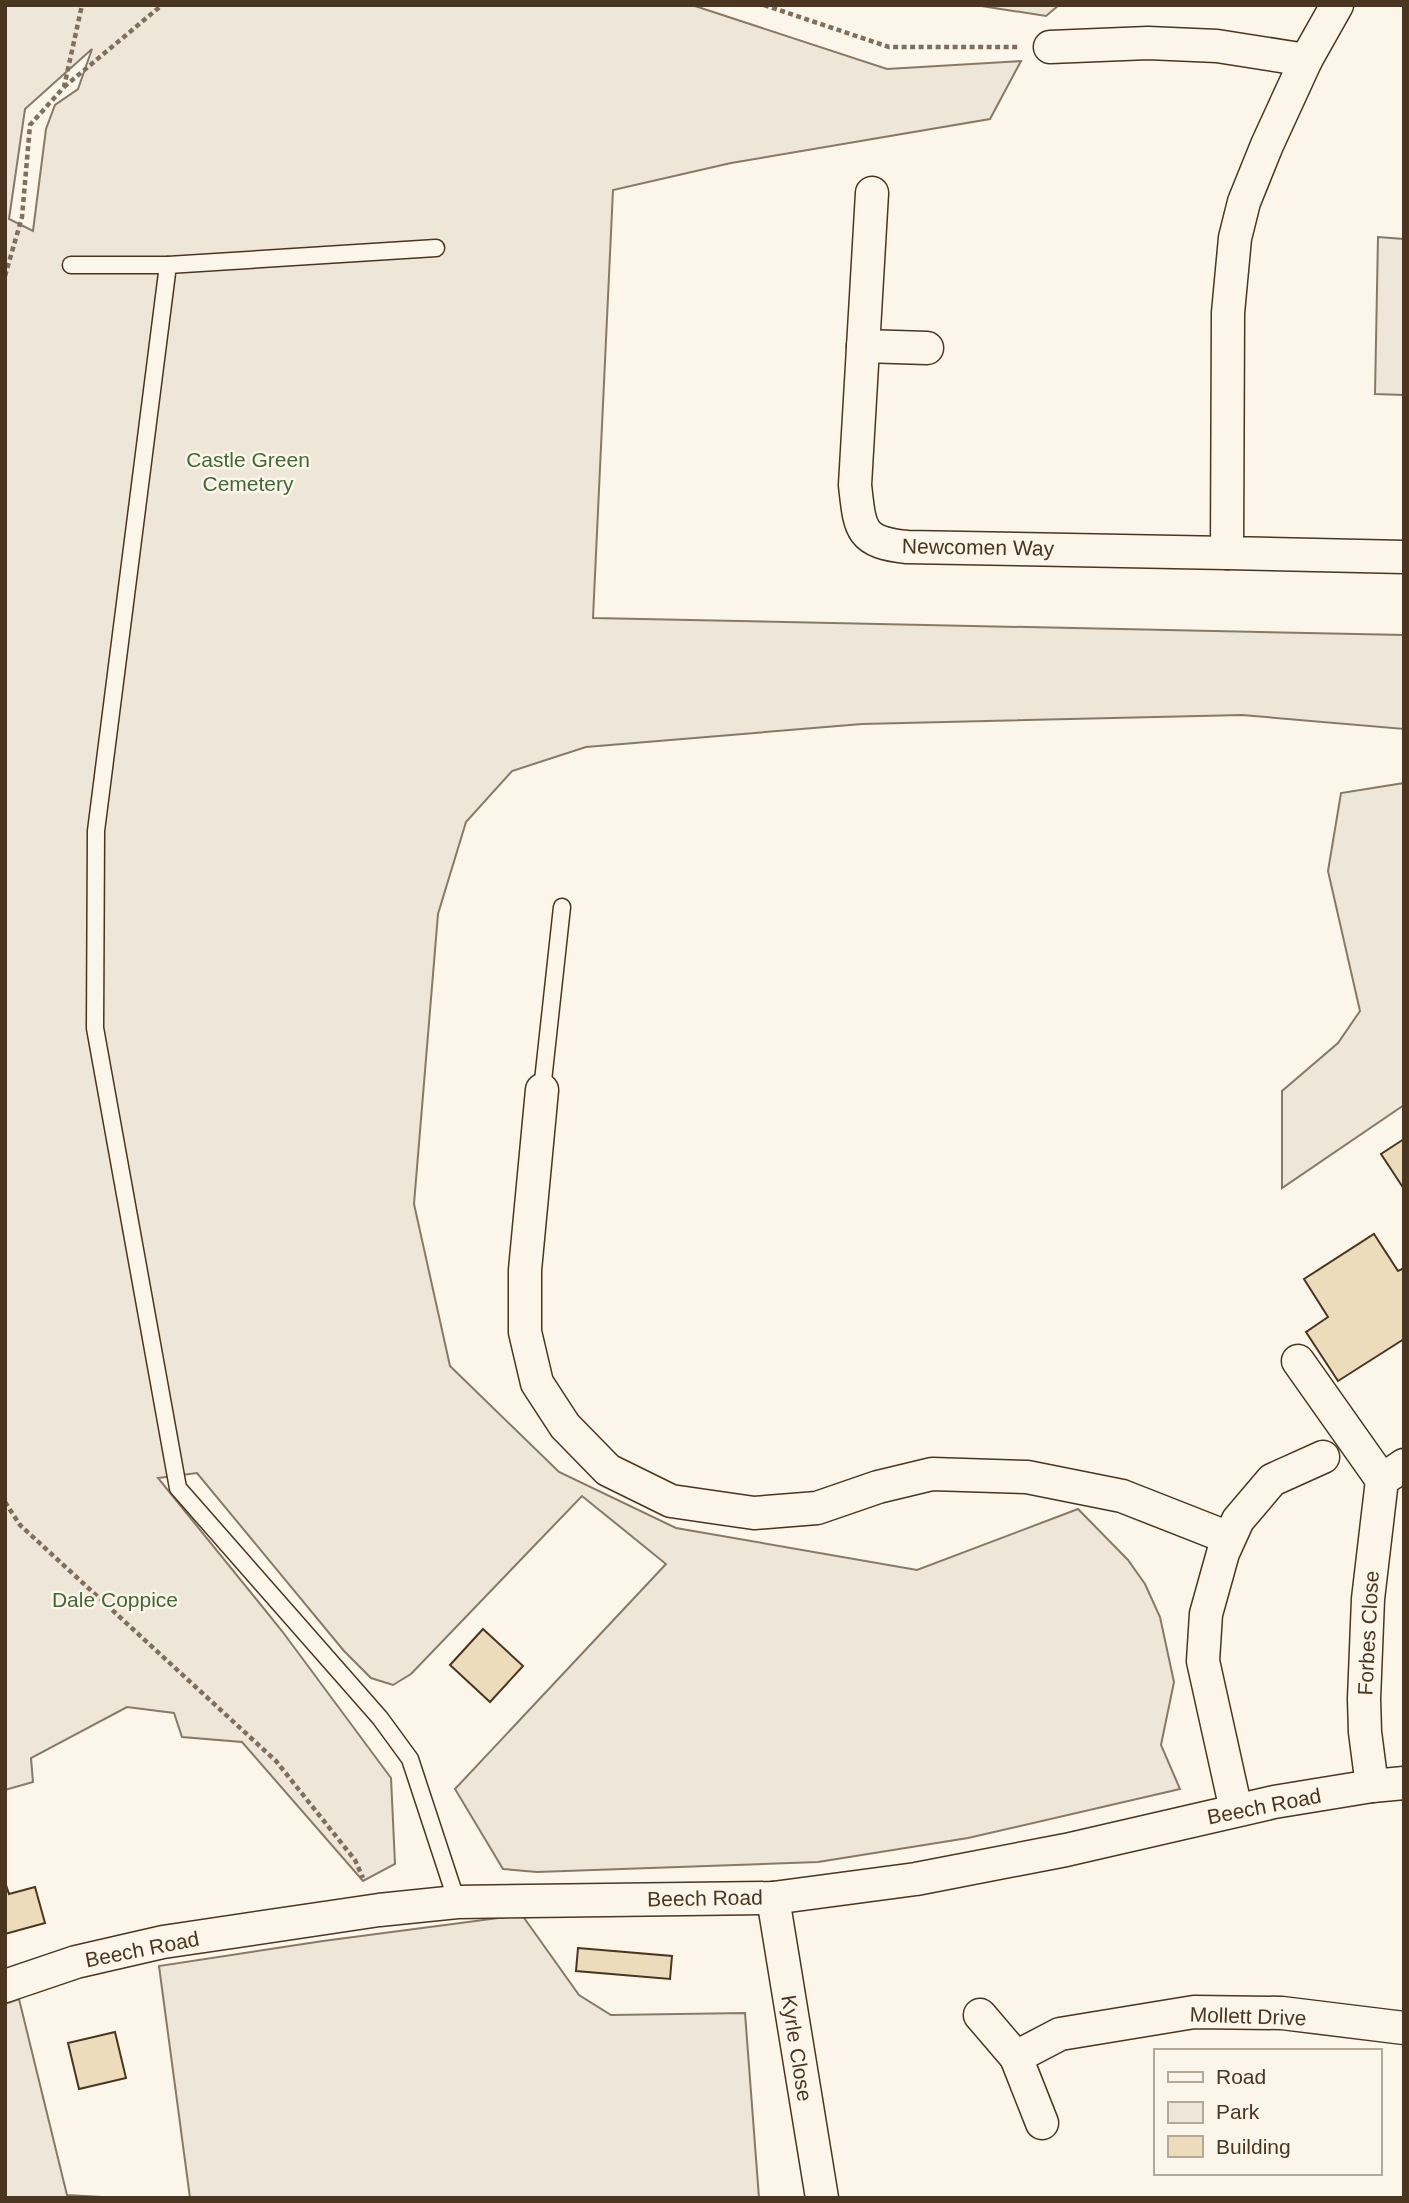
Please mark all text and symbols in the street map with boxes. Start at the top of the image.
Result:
park label: Castle Green Cemetery [186,448,310,495]
street label: Newcomen Way [902,534,1055,560]
street label: Forbes Close [1353,1570,1383,1696]
park label: Dale Coppice [52,1588,178,1611]
street label: Beech Road [1205,1784,1323,1828]
street label: Beech Road [647,1885,763,1911]
street label: Beech Road [83,1927,201,1971]
street label: Kyrle Close [777,1993,817,2103]
street label: Mollett Drive [1189,2002,1307,2030]
legend [1154,2049,1381,2175]
text: Road [1216,2065,1266,2088]
text: Park [1216,2100,1260,2123]
text: Building [1216,2135,1291,2158]

